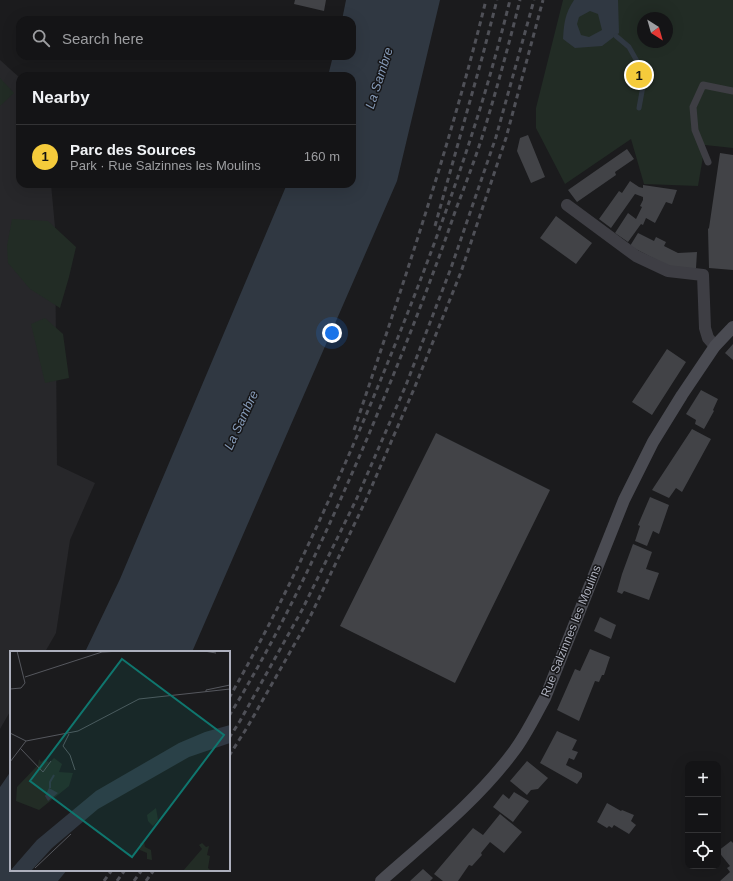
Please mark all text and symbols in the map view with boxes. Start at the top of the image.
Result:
north arrow [637,12,673,48]
search box [16,16,356,60]
icon: search [30,27,52,49]
text: Search here [62,30,144,47]
water label: La Sambre [362,45,396,111]
pin: 1 [626,60,652,90]
text: Nearby [32,88,90,107]
text: Parc des Sources [70,141,196,158]
text: 1 [41,149,49,164]
text: 160 m [304,149,340,164]
text: Park · Rue Salzinnes les Moulins [70,158,261,173]
your location [322,323,342,343]
water label: La Sambre [221,388,261,452]
street label: Rue Salzinnes les Moulins [538,563,604,699]
inset map [10,651,230,871]
map controls [685,761,721,869]
button: + [685,761,721,797]
button: − [685,797,721,833]
button: locate [685,833,721,869]

